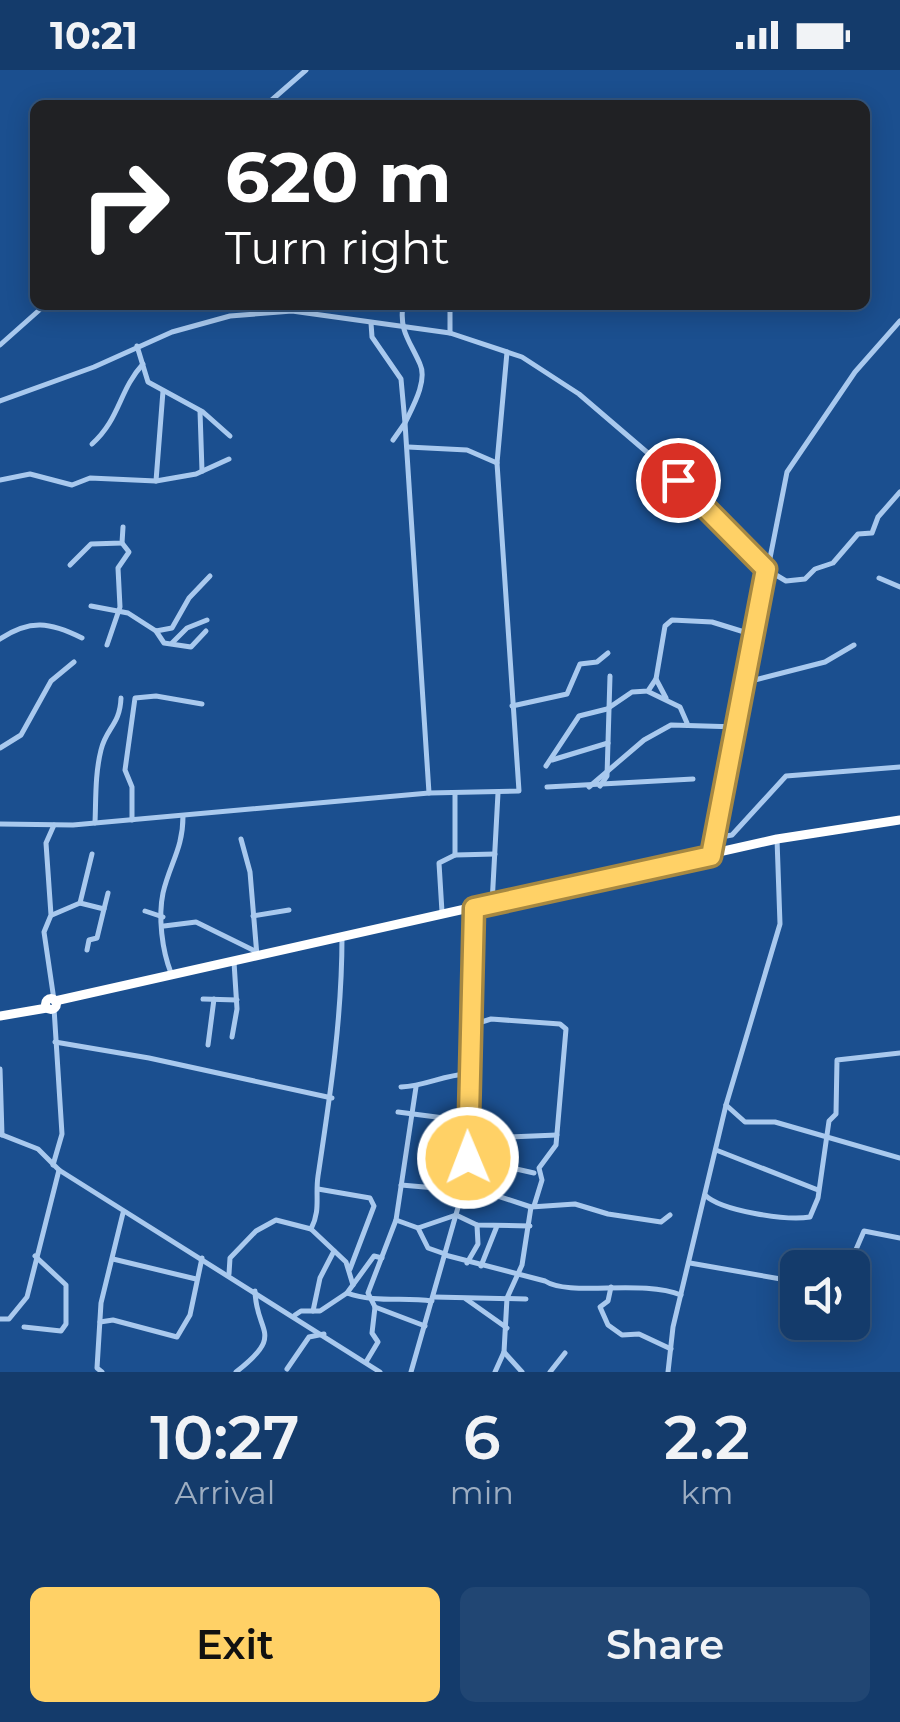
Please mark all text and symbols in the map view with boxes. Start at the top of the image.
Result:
text: 10:21 [50,12,138,59]
text: 620 m [225,134,452,220]
icon: right [60,140,190,270]
text: Turn right [225,220,450,275]
pin [636,438,721,523]
icon: arrive [651,453,706,508]
position arrow [416,1106,520,1210]
map controls [780,1250,870,1340]
button: sound [780,1250,870,1340]
text: 10:27 [150,1401,299,1474]
text: 6 [463,1401,501,1474]
text: 2.2 [664,1401,750,1474]
text: Arrival [174,1473,275,1512]
text: min [450,1473,514,1512]
text: km [681,1473,733,1512]
button: Exit [30,1587,440,1702]
button: Share [460,1587,870,1702]

